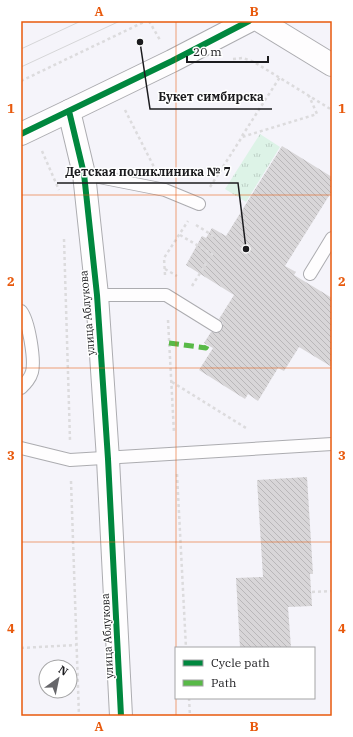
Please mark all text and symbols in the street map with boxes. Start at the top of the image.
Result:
text: A [94,3,104,20]
text: B [249,3,259,20]
scale bar [187,38,268,64]
text: 20 m [193,44,222,59]
callout: Букет симбирска [150,85,272,109]
text: Букет симбирска [158,89,264,104]
text: 1 [7,100,15,117]
text: 1 [338,100,346,117]
callout: Детская поликлиника № 7 [57,159,238,183]
text: Детская поликлиника № 7 [65,164,231,179]
street label: улица Аблукова [76,270,98,356]
text: 2 [7,273,15,290]
text: 2 [338,273,346,290]
text: 3 [7,447,15,464]
text: 3 [338,447,346,464]
street label: улица Аблукова [98,593,116,679]
text: 4 [7,620,15,637]
text: 4 [338,620,346,637]
legend [175,647,315,699]
text: Cycle path [211,655,270,670]
north arrow [38,659,78,699]
text: N [56,662,71,679]
text: Path [211,675,237,690]
text: A [94,718,104,735]
text: B [249,718,259,735]

